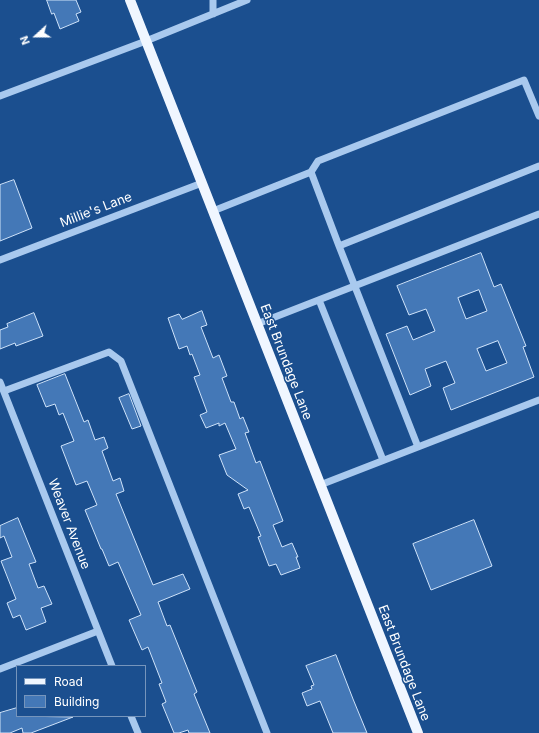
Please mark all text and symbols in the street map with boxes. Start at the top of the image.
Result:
north arrow [16,16,56,56]
text: N [17,34,33,47]
street label: Millie's Lane [58,189,134,231]
street label: East Brundage Lane [257,302,315,422]
street label: Weaver Avenue [45,476,93,572]
street label: East Brundage Lane [375,603,433,723]
legend [16,665,146,717]
text: Road [54,674,83,689]
text: Building [54,694,99,709]

